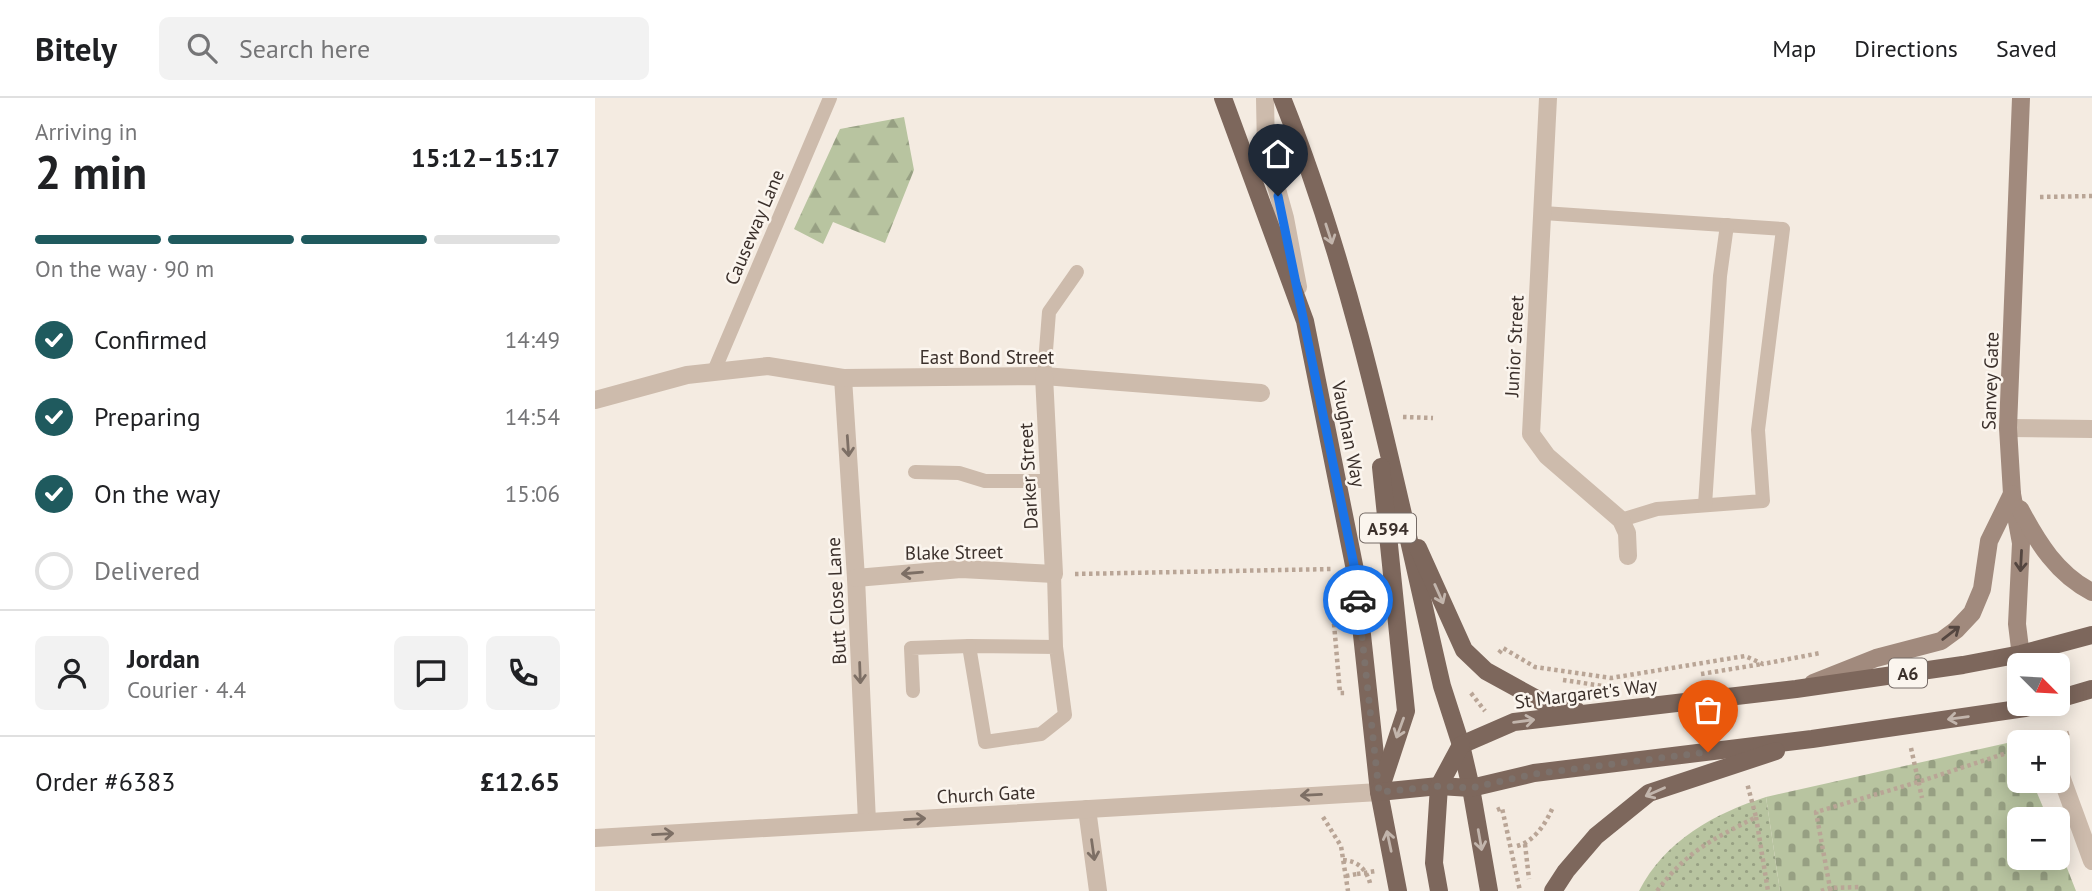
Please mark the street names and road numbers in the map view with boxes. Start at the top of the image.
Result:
street label: Causeway Lane [719,166,789,288]
street label: Junior Street [1499,294,1529,398]
street label: Sanvey Gate [1976,331,2004,431]
street label: East Bond Street [920,345,1055,369]
street label: Vaughan Way [1327,378,1371,489]
street label: Darker Street [1013,421,1043,530]
road number: A594 [1360,514,1416,542]
street label: Butt Close Lane [821,537,851,665]
street label: Blake Street [905,539,1004,565]
road number: A6 [1889,658,1927,688]
street label: St Margaret's Way [1513,672,1659,714]
street label: Church Gate [936,779,1036,809]

